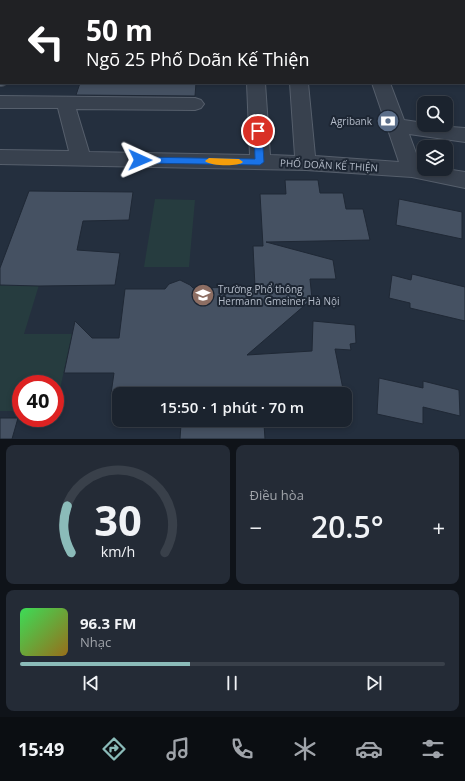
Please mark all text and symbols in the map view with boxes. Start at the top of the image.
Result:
text: 50 m [86,11,153,49]
icon: left [20,16,72,68]
text: Ngõ 25 Phố Doãn Kế Thiện [86,47,310,71]
map controls [417,96,453,176]
button: search [417,96,453,132]
bank icon: Agribank [375,108,401,134]
pin [241,114,275,148]
place label: Agribank [331,114,373,128]
icon: arrive [247,120,269,142]
position arrow [119,139,161,181]
button: layers [417,140,453,176]
street label: PHỐ DOÃN KẾ THIỆN [280,155,378,175]
school or university icon: Trường Phổ thông Hermann Gmeiner Hà Nội [190,282,216,308]
place label: Trường Phổ thông Hermann Gmeiner Hà Nội [218,282,339,308]
speed limit sign: 40 [12,375,64,427]
text: 15:50 · 1 phút · 70 m [160,397,304,417]
text: Điều hòa [250,486,304,504]
text: 30 [94,491,142,547]
text: 20.5° [311,506,384,547]
text: − [250,512,262,542]
text: + [432,512,445,542]
text: km/h [100,541,135,560]
text: 96.3 FM [80,613,136,633]
text: Nhạc [80,633,111,651]
icon: previous [80,672,102,694]
icon: pause [221,672,243,694]
icon: next [363,672,385,694]
icon: directions [100,735,128,763]
icon: music [164,735,192,763]
icon: phone [228,735,256,763]
icon: climate [291,735,319,763]
icon: car [355,735,383,763]
icon: filters [419,735,447,763]
text: 15:49 [18,737,64,761]

